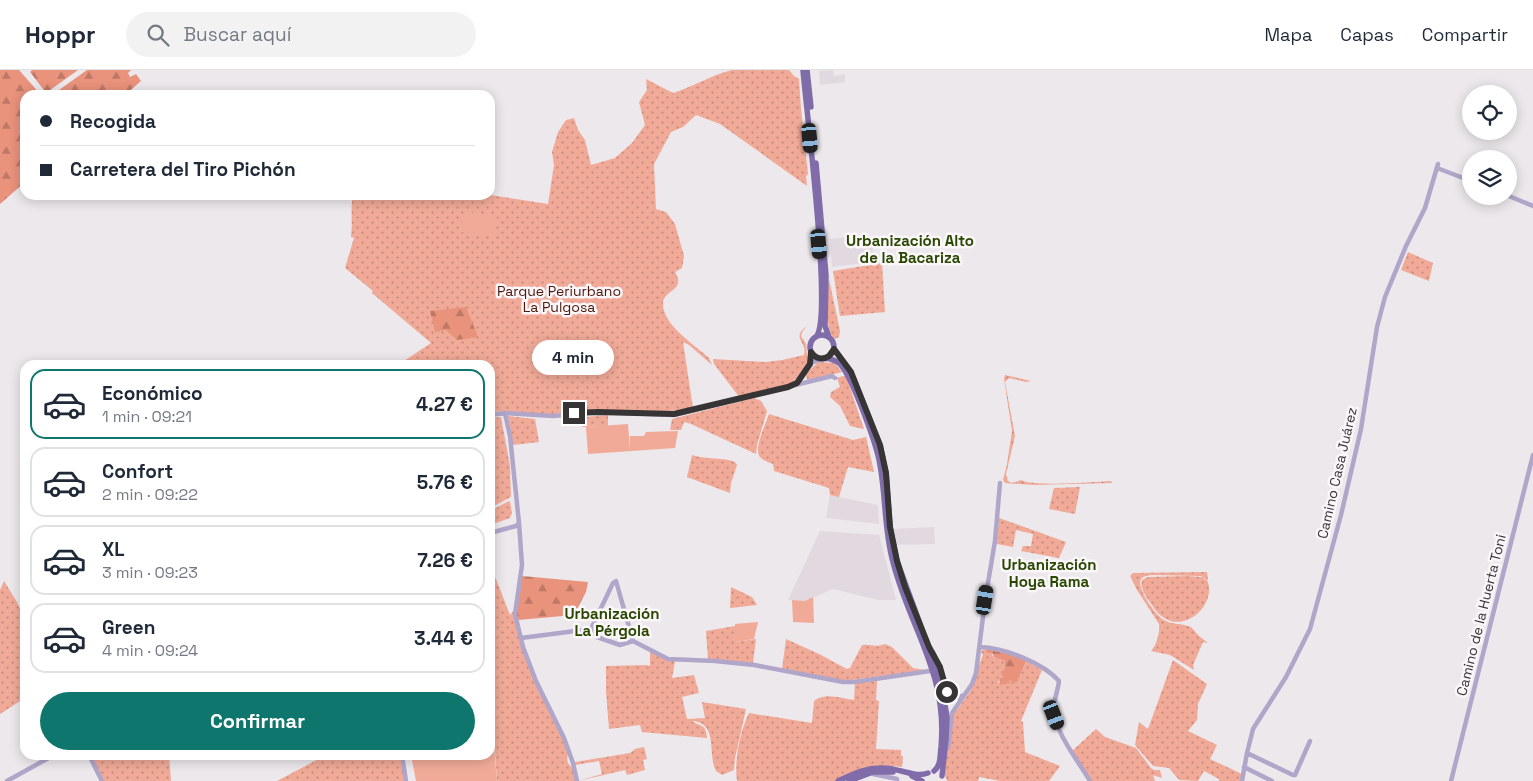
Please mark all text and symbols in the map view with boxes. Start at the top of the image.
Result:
search box [126,12,476,57]
text: Hoppr [25,19,96,50]
icon: search [144,21,172,49]
text: Buscar aquí [184,22,291,47]
text: Mapa [1264,23,1312,46]
text: Capas [1340,23,1394,46]
text: Compartir [1422,23,1508,46]
map controls [1462,85,1517,205]
button: locate [1462,85,1517,140]
text: Recogida [70,109,156,134]
car [801,122,818,154]
button: layers [1462,150,1517,205]
text: Carretera del Tiro Pichón [70,157,296,182]
car [810,228,827,260]
district label: Urbanización Alto de la Bacariza [846,231,974,267]
park label: Parque Periurbano La Pulgosa [497,282,621,316]
callout: 4 min [533,340,615,376]
text: 4 min [552,347,594,368]
text: Económico [102,381,203,406]
icon: car [42,382,87,427]
text: 4.27 € [416,392,473,417]
route end [563,402,585,424]
text: 1 min · 09:21 [102,406,192,427]
street label: Camino Casa Juárez [1313,406,1361,540]
text: Confort [102,459,173,484]
icon: car [42,460,87,505]
text: 5.76 € [417,470,473,495]
text: 2 min · 09:22 [102,484,198,505]
street label: Camino de la Huerta Toni [1452,532,1510,698]
text: XL [102,537,125,562]
icon: car [42,538,87,583]
text: 7.26 € [417,548,473,573]
district label: Urbanización Hoya Rama [1002,555,1096,591]
text: 3 min · 09:23 [102,562,198,583]
car [975,584,994,616]
district label: Urbanización La Pérgola [565,604,659,640]
text: Green [102,615,155,640]
icon: car [42,616,87,661]
text: 3.44 € [414,626,473,651]
text: 4 min · 09:24 [102,640,198,661]
route start [936,681,958,703]
button: Confirmar [40,692,475,750]
car [1041,698,1066,732]

